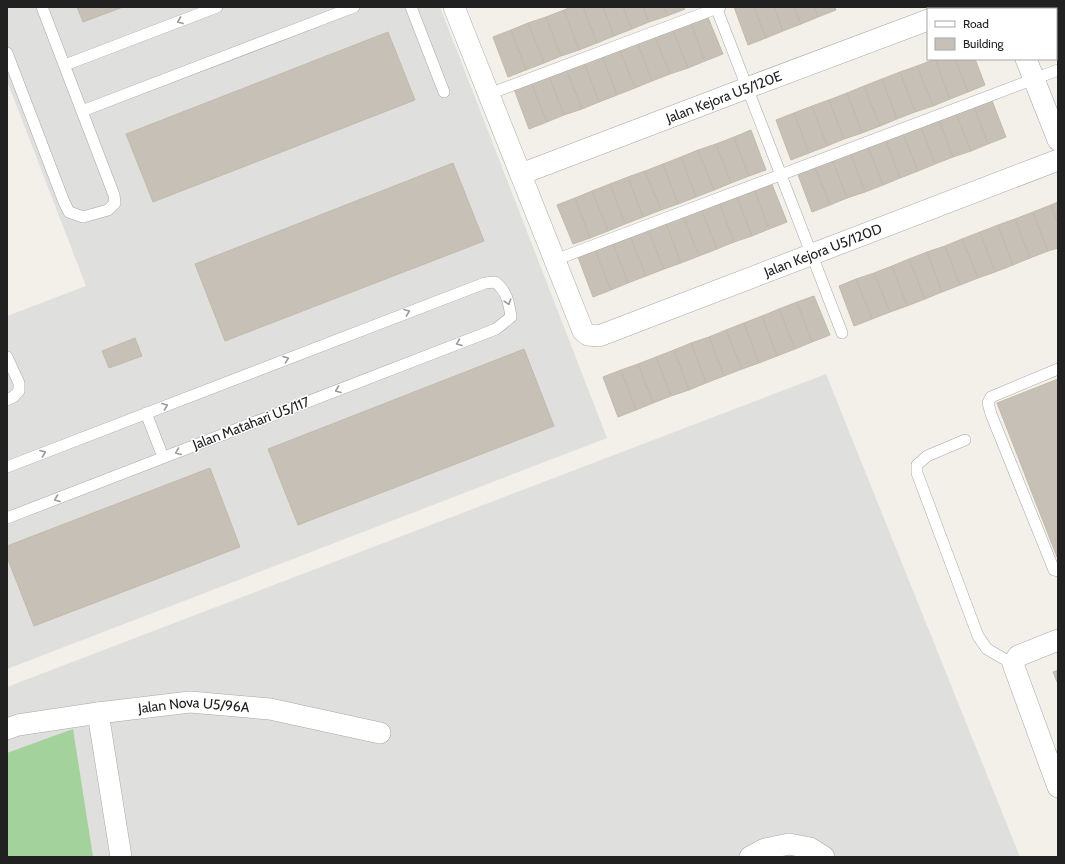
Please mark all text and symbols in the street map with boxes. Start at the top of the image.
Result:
legend [927,8,1057,60]
one-way arrow [177,16,184,24]
text: Road [963,16,989,31]
text: Building [963,36,1005,51]
street label: Jalan Kejora U5/120E [662,67,784,127]
street label: Jalan Kejora U5/120D [760,219,884,281]
one-way arrow [503,299,512,306]
one-way arrow [404,309,411,317]
one-way arrow [456,338,463,346]
one-way arrow [282,356,289,364]
one-way arrow [335,385,342,393]
street label: Jalan Matahari U5/117 [189,392,312,454]
one-way arrow [161,403,168,411]
one-way arrow [174,447,181,455]
one-way arrow [40,450,47,458]
one-way arrow [53,494,60,502]
street label: Jalan Nova U5/96A [136,693,251,717]

